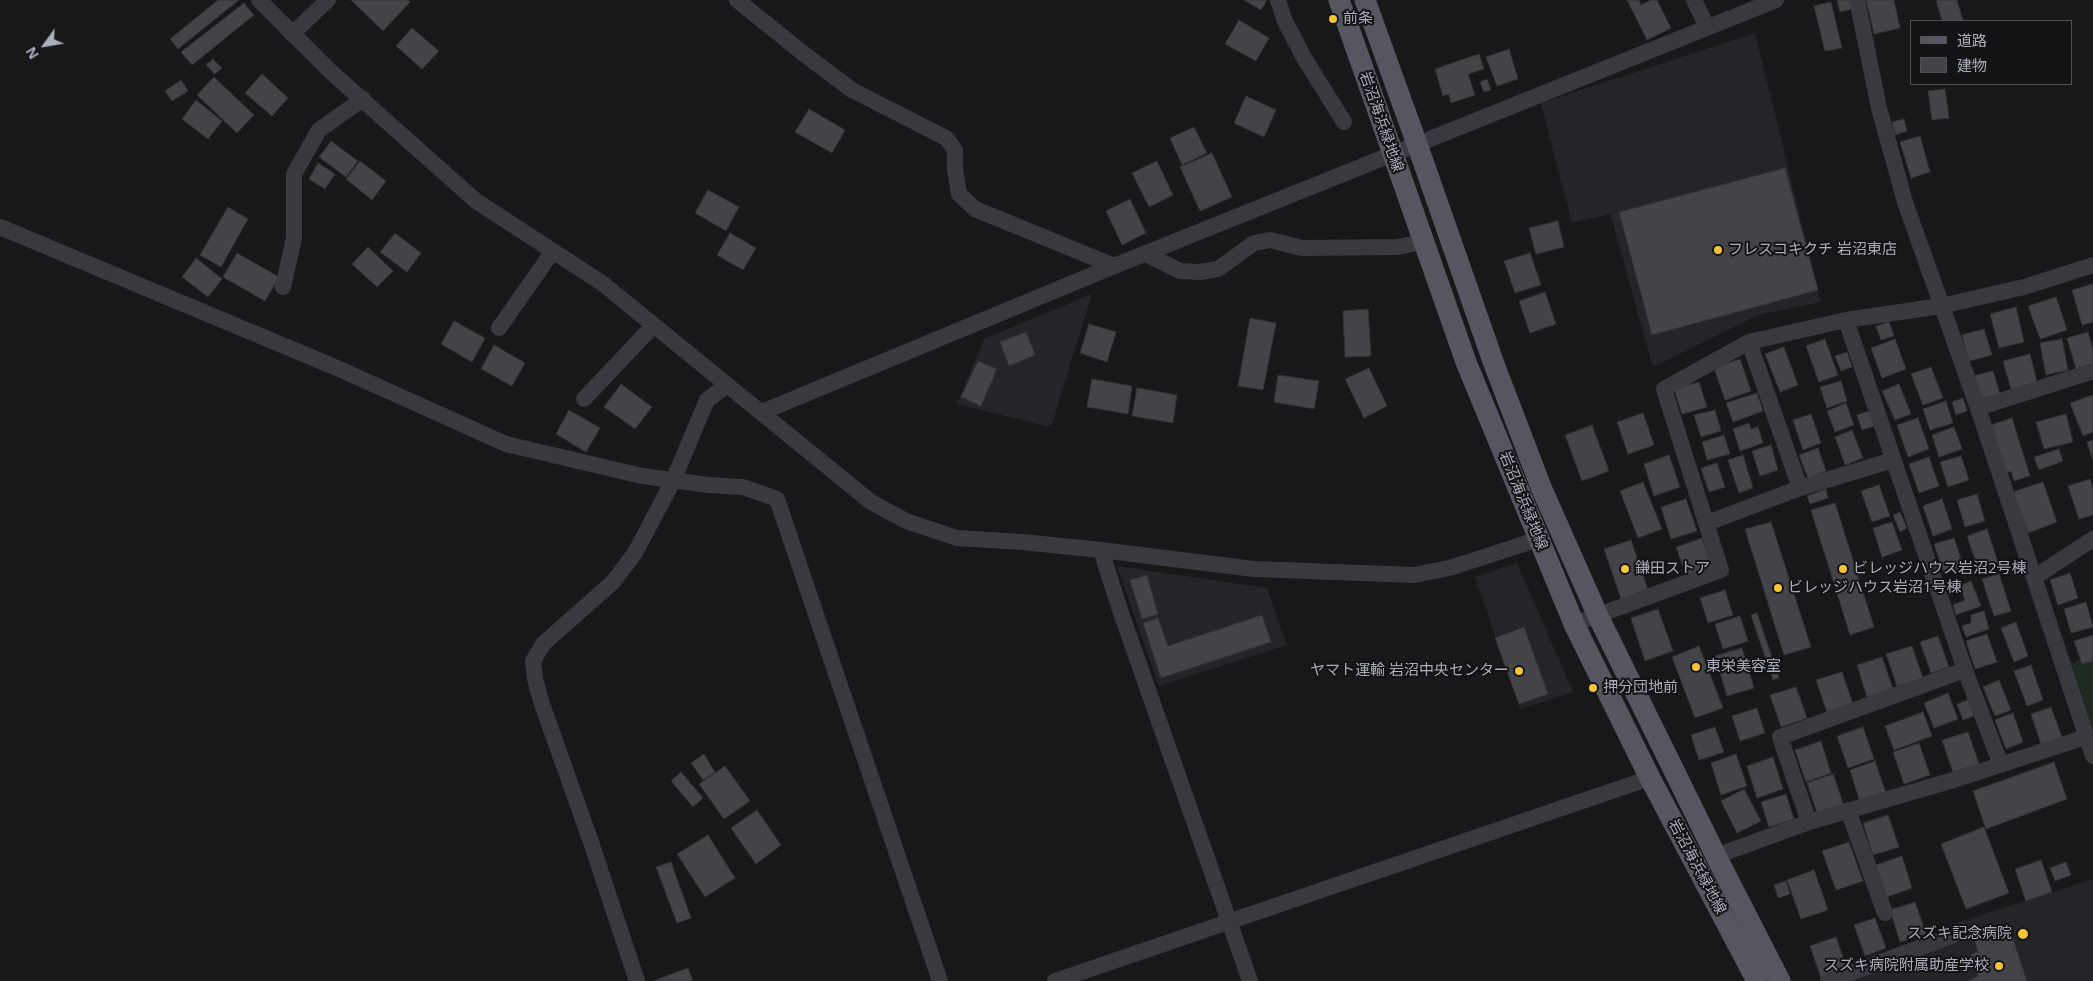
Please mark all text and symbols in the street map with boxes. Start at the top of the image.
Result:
place label: 前条 [1343,10,1373,28]
marker: 前条 [1327,13,1339,25]
north arrow [20,20,70,70]
legend [1910,20,2073,85]
text: 道路 [1957,30,1987,50]
text: N [21,43,43,63]
text: 建物 [1957,55,1987,75]
street label: 岩沼海浜緑地線 [1355,69,1407,175]
place label: フレスコキクチ 岩沼東店 [1728,241,1897,259]
marker: フレスコキクチ 岩沼東店 [1712,244,1724,256]
street label: 岩沼海浜緑地線 [1495,449,1551,553]
place label: 鎌田ストア [1635,560,1710,578]
place label: ビレッジハウス岩沼2号棟 [1853,560,2027,578]
marker: 鎌田ストア [1619,563,1631,575]
marker: ビレッジハウス岩沼2号棟 [1837,563,1849,575]
place label: ビレッジハウス岩沼1号棟 [1788,579,1962,597]
marker: ビレッジハウス岩沼1号棟 [1772,582,1784,594]
place label: 東栄美容室 [1706,658,1781,676]
marker: 東栄美容室 [1690,661,1702,673]
place label: ヤマト運輸 岩沼中央センター [1310,662,1509,680]
marker: ヤマト運輸 岩沼中央センター [1513,665,1525,677]
place label: 押分団地前 [1603,679,1678,697]
marker: 押分団地前 [1587,682,1599,694]
street label: 岩沼海浜緑地線 [1664,816,1730,918]
place label: スズキ記念病院 [1907,925,2012,943]
marker: スズキ記念病院 [2016,927,2030,941]
place label: スズキ病院附属助産学校 [1824,957,1989,975]
marker: スズキ病院附属助産学校 [1993,960,2005,972]

